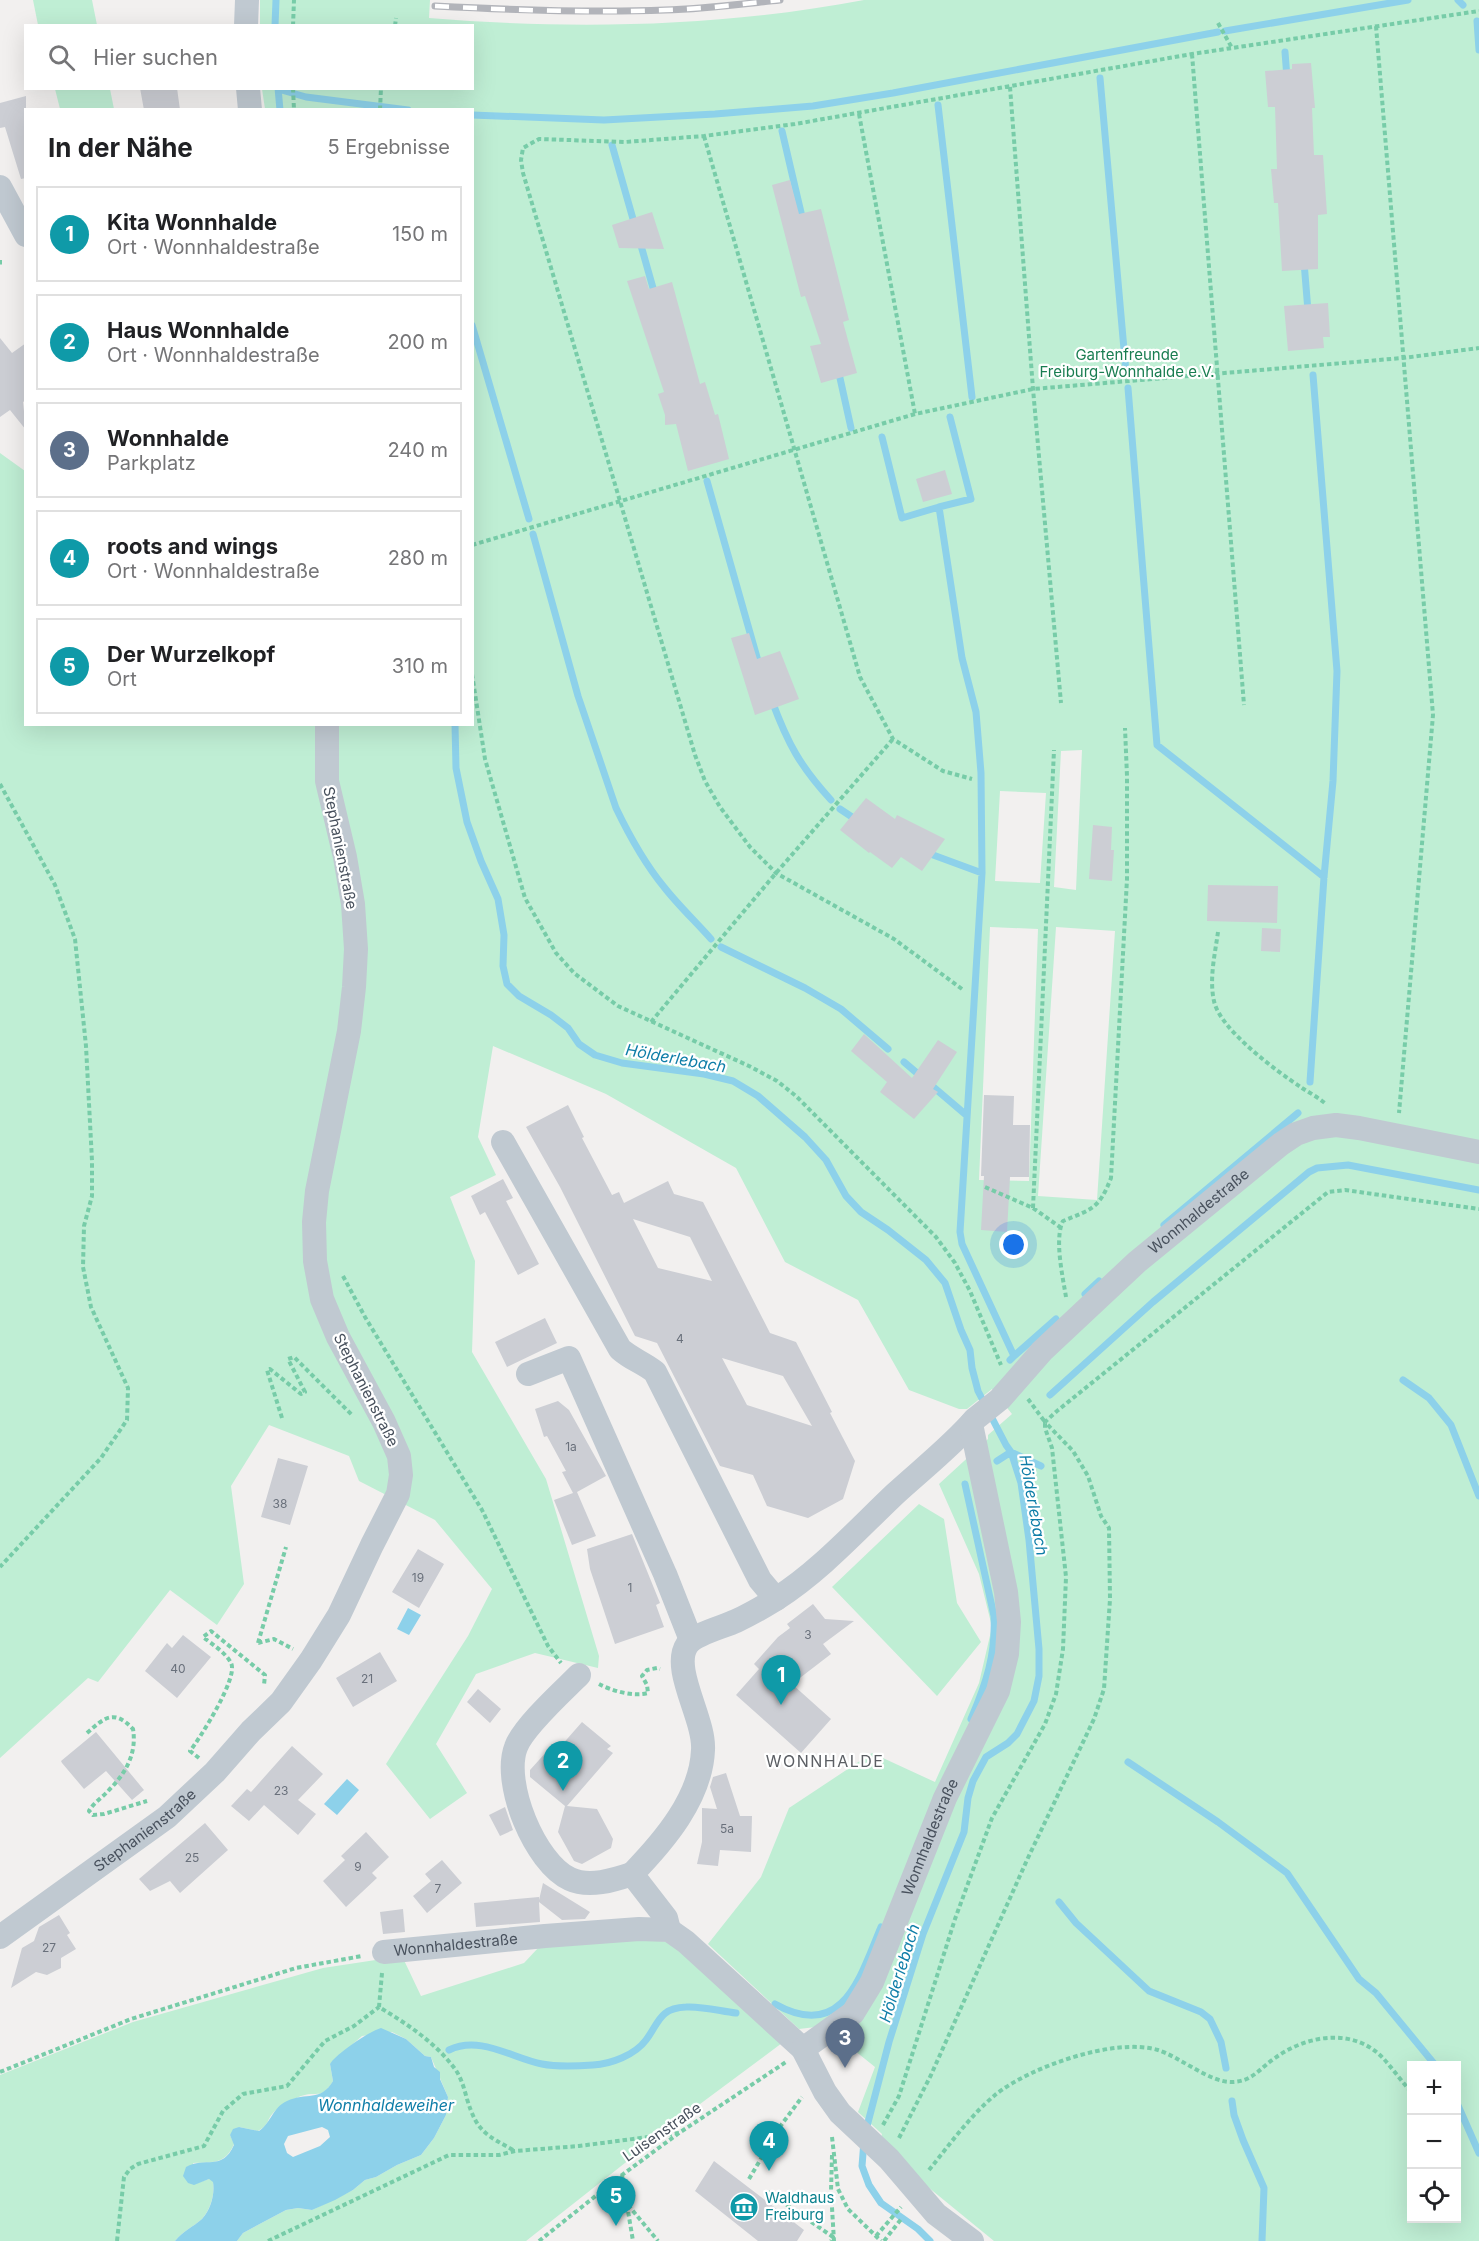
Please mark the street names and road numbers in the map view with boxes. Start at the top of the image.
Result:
street label: Stephanienstraße [319,785,362,911]
street label: Wonnhaldestraße [1144,1164,1253,1258]
street label: Stephanienstraße [330,1330,403,1450]
street label: Wonnhaldestraße [897,1775,962,1898]
street label: Stephanienstraße [90,1785,200,1876]
street label: Wonnhaldestraße [393,1929,519,1960]
street label: Luisenstraße [619,2098,705,2166]

